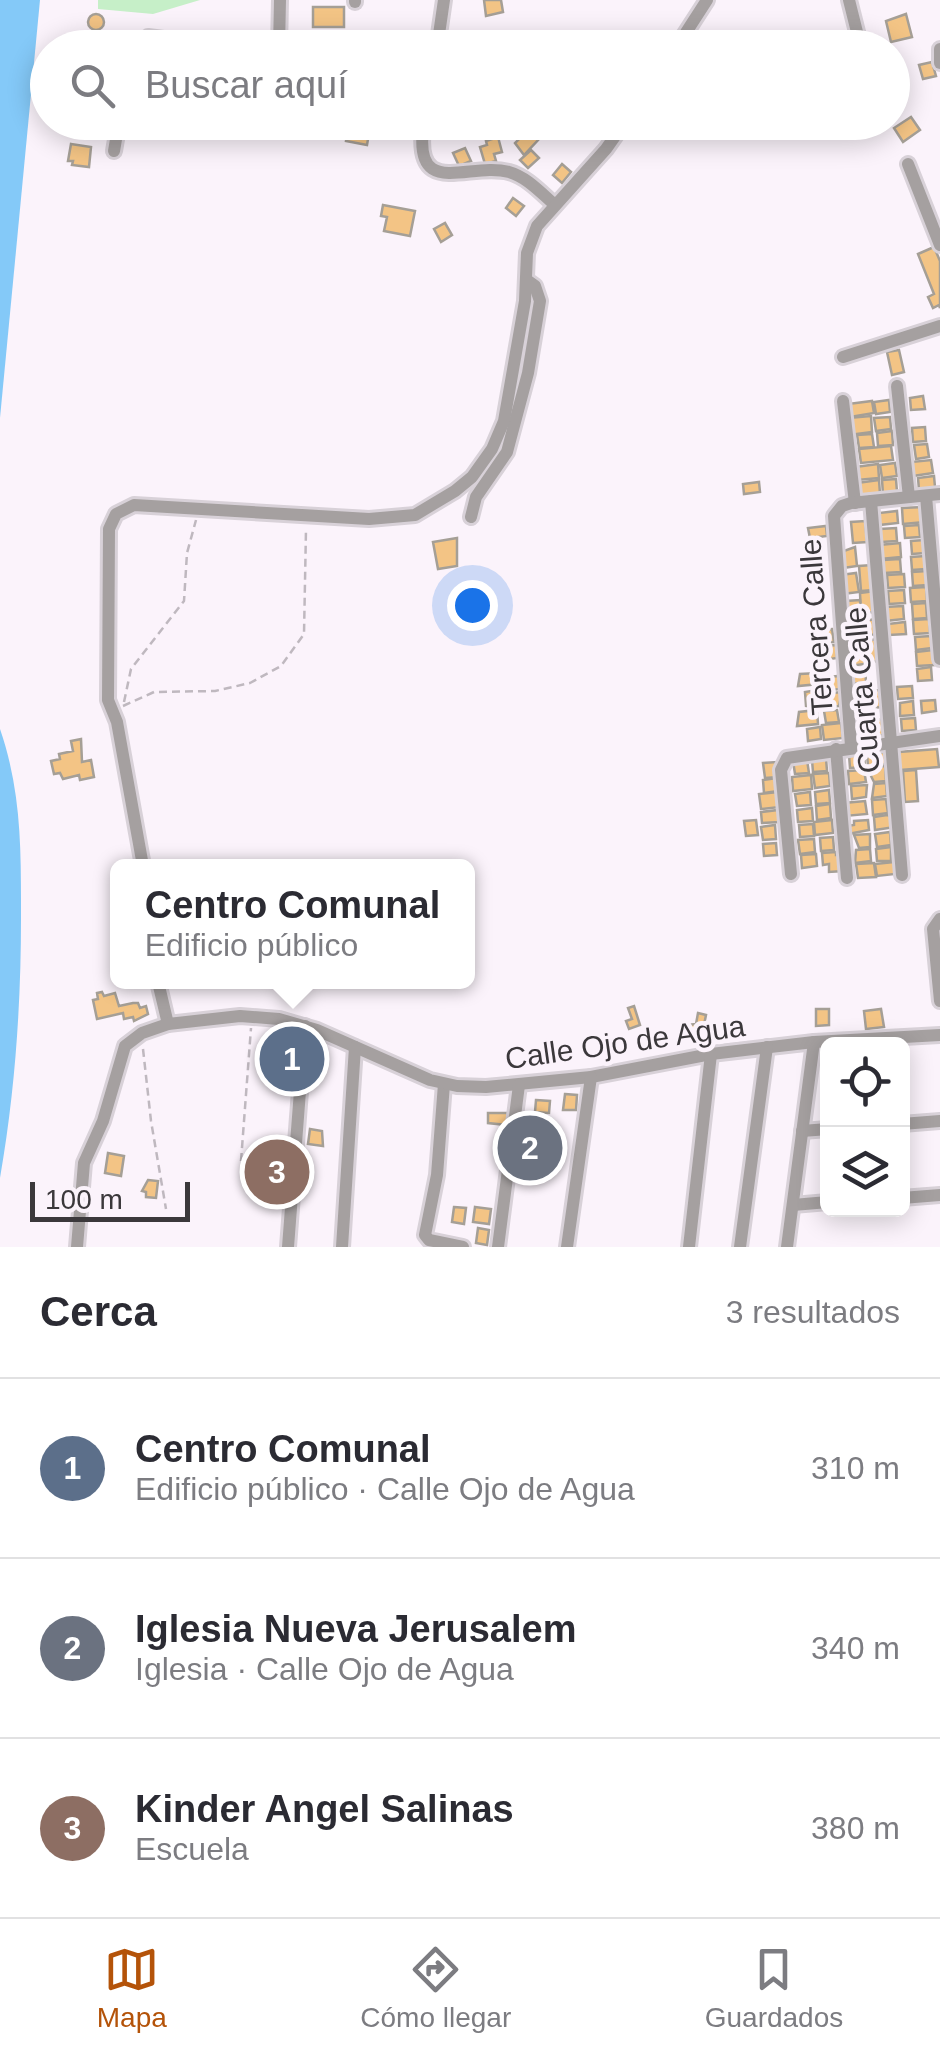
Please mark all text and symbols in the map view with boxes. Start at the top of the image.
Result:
search box [30,30,910,140]
icon: search [65,58,120,113]
text: Buscar aquí [145,64,348,106]
street label: Tercera Calle [793,538,839,716]
your location [447,580,498,631]
street label: Cuarta Calle [838,606,886,774]
popup [110,859,475,989]
text: Centro Comunal [145,884,440,926]
text: Edificio público [145,927,358,963]
street label: Calle Ojo de Agua [503,1009,747,1075]
pin: 1 [260,1022,324,1096]
map controls [820,1037,910,1217]
button: locate [820,1037,910,1127]
pin: 2 [498,1110,562,1186]
button: layers [820,1127,910,1217]
pin: 3 [244,1134,310,1210]
scale bar [30,1177,190,1222]
text: 100 m [45,1184,123,1215]
text: Cerca [40,1288,157,1335]
text: 3 resultados [726,1294,900,1330]
text: Centro Comunal [135,1428,431,1470]
text: 1 [64,1450,81,1486]
text: 310 m [811,1450,900,1486]
text: Edificio público · Calle Ojo de Agua [135,1471,635,1507]
text: Iglesia Nueva Jerusalem [135,1608,576,1650]
text: 2 [64,1630,81,1666]
text: 340 m [811,1630,900,1666]
text: Iglesia · Calle Ojo de Agua [135,1651,514,1687]
text: Kinder Angel Salinas [135,1788,514,1830]
text: 3 [64,1810,81,1846]
text: 380 m [811,1810,900,1846]
text: Escuela [135,1831,249,1867]
tab: Mapa [97,1942,167,2034]
tab: Cómo llegar [360,1942,511,2034]
tab: Guardados [705,1942,843,2034]

